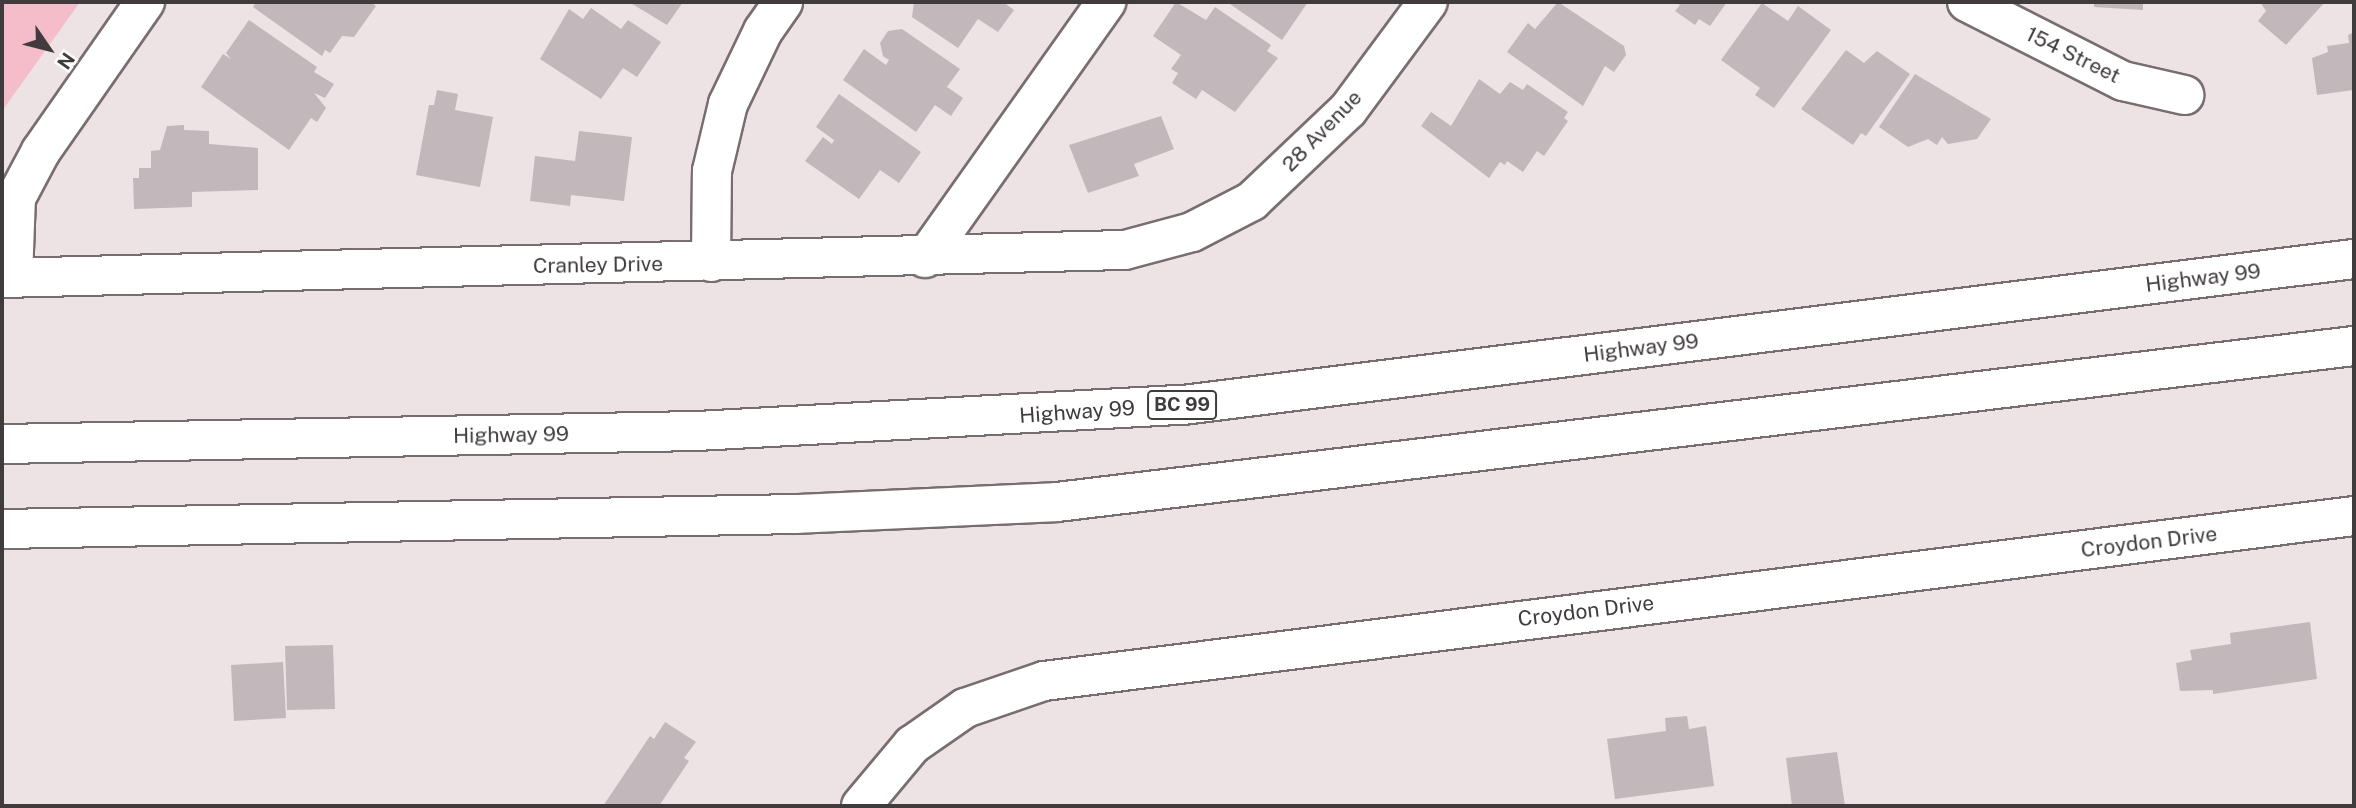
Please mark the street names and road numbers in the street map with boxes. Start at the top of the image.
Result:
street label: 154 Street [2022,21,2124,89]
street label: 28 Avenue [1277,85,1367,177]
street label: Cranley Drive [533,251,663,279]
street label: Highway 99 [2144,258,2262,298]
street label: Highway 99 [1582,328,1700,368]
road number: BC 99 [1147,390,1217,420]
street label: Highway 99 [1018,395,1136,429]
street label: Highway 99 [453,421,569,449]
street label: Croydon Drive [2079,521,2219,563]
street label: Croydon Drive [1516,590,1656,632]

